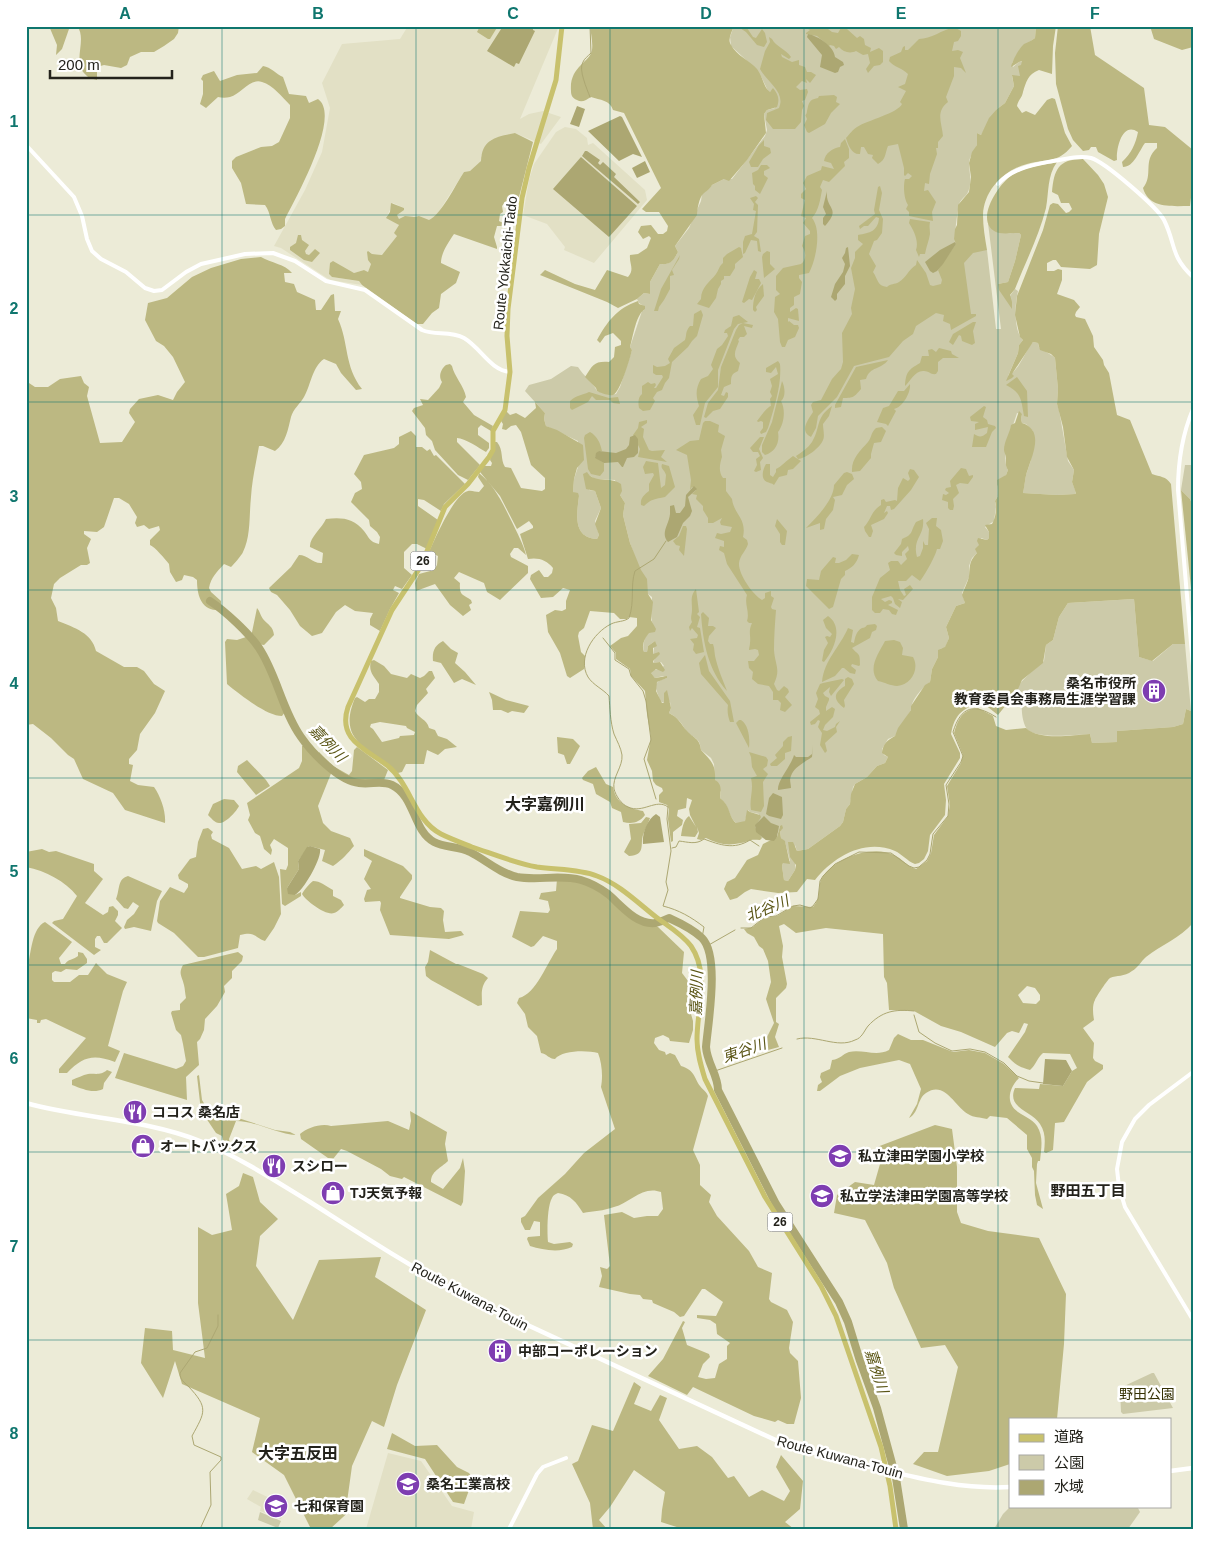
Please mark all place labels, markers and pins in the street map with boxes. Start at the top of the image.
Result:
place label: 桑名市役所 教育委員会事務局生涯学習課 [954,675,1136,707]
building icon: 桑名市役所 教育委員会事務局生涯学習課 [1141,678,1167,704]
restaurant icon: ココス 桑名店 [122,1099,148,1125]
place label: ココス 桑名店 [152,1104,240,1120]
shop icon: オートバックス [130,1133,156,1159]
place label: オートバックス [160,1138,258,1154]
school or university icon: 私立津田学園小学校 [827,1143,853,1169]
place label: 私立津田学園小学校 [858,1148,984,1164]
restaurant icon: スシロー [261,1153,287,1179]
place label: スシロー [292,1158,348,1174]
shop icon: TJ天気予報 [320,1180,346,1206]
school or university icon: 私立学法津田学園高等学校 [809,1183,835,1209]
place label: TJ天気予報 [350,1185,422,1201]
place label: 私立学法津田学園高等学校 [840,1188,1008,1204]
building icon: 中部コーポレーション [487,1338,513,1364]
place label: 中部コーポレーション [518,1343,658,1359]
school or university icon: 桑名工業高校 [395,1471,421,1497]
place label: 桑名工業高校 [426,1476,510,1492]
school or university icon: 七和保育園 [263,1493,289,1519]
place label: 七和保育園 [294,1498,364,1514]

